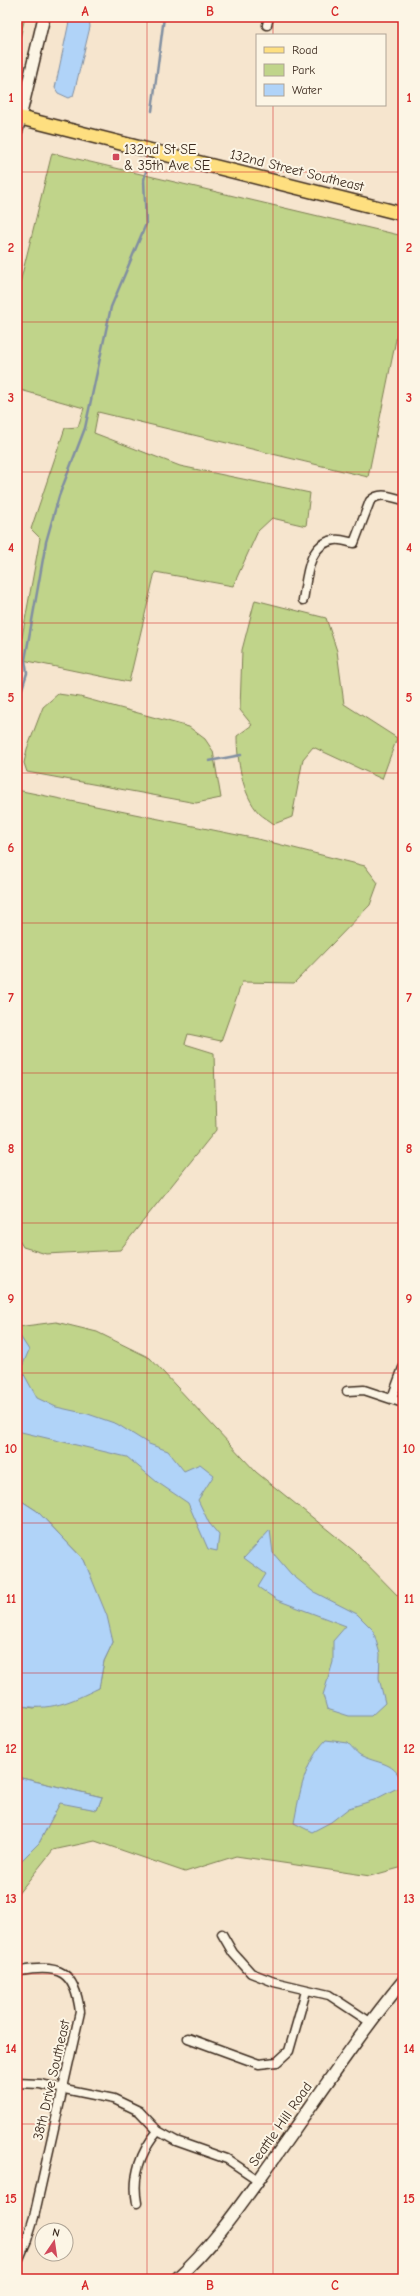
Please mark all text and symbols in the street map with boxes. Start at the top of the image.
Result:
text: A [81,4,89,19]
text: B [206,4,214,19]
text: C [331,4,339,19]
legend [256,34,386,106]
text: Road [292,43,318,57]
text: Park [292,63,315,77]
text: Water [292,83,322,97]
text: 1 [8,90,14,105]
text: 1 [406,90,412,105]
place label: 132nd St SE & 35th Ave SE [124,141,210,174]
street label: 132nd Street Southeast [228,146,367,196]
marker: 132nd St SE & 35th Ave SE [111,152,121,162]
text: 2 [8,240,14,255]
text: 2 [406,240,412,255]
text: 3 [8,390,14,405]
text: 3 [406,390,412,405]
text: 4 [8,540,14,555]
text: 4 [406,540,412,555]
text: 5 [8,690,15,705]
text: 5 [406,690,413,705]
text: 6 [8,840,15,855]
text: 6 [406,840,413,855]
text: 7 [8,990,14,1005]
text: 7 [406,990,412,1005]
text: 8 [8,1141,14,1156]
text: 8 [406,1141,412,1156]
text: 9 [8,1291,15,1306]
text: 9 [406,1291,413,1306]
text: 10 [5,1441,17,1456]
text: 10 [403,1441,415,1456]
text: 11 [6,1591,16,1606]
text: 11 [404,1591,414,1606]
text: 12 [5,1741,17,1756]
text: 12 [403,1741,415,1756]
text: 13 [5,1891,17,1906]
text: 13 [403,1891,415,1906]
street label: 38th Drive Southeast [29,2017,74,2142]
text: 14 [5,2041,17,2056]
text: 14 [403,2041,415,2056]
street label: Seattle Hill Road [245,2079,316,2170]
text: 15 [5,2191,17,2206]
text: 15 [403,2191,415,2206]
north arrow [34,2222,74,2262]
text: N [51,2226,61,2240]
text: A [81,2278,89,2293]
text: B [206,2278,214,2293]
text: C [331,2278,339,2293]

